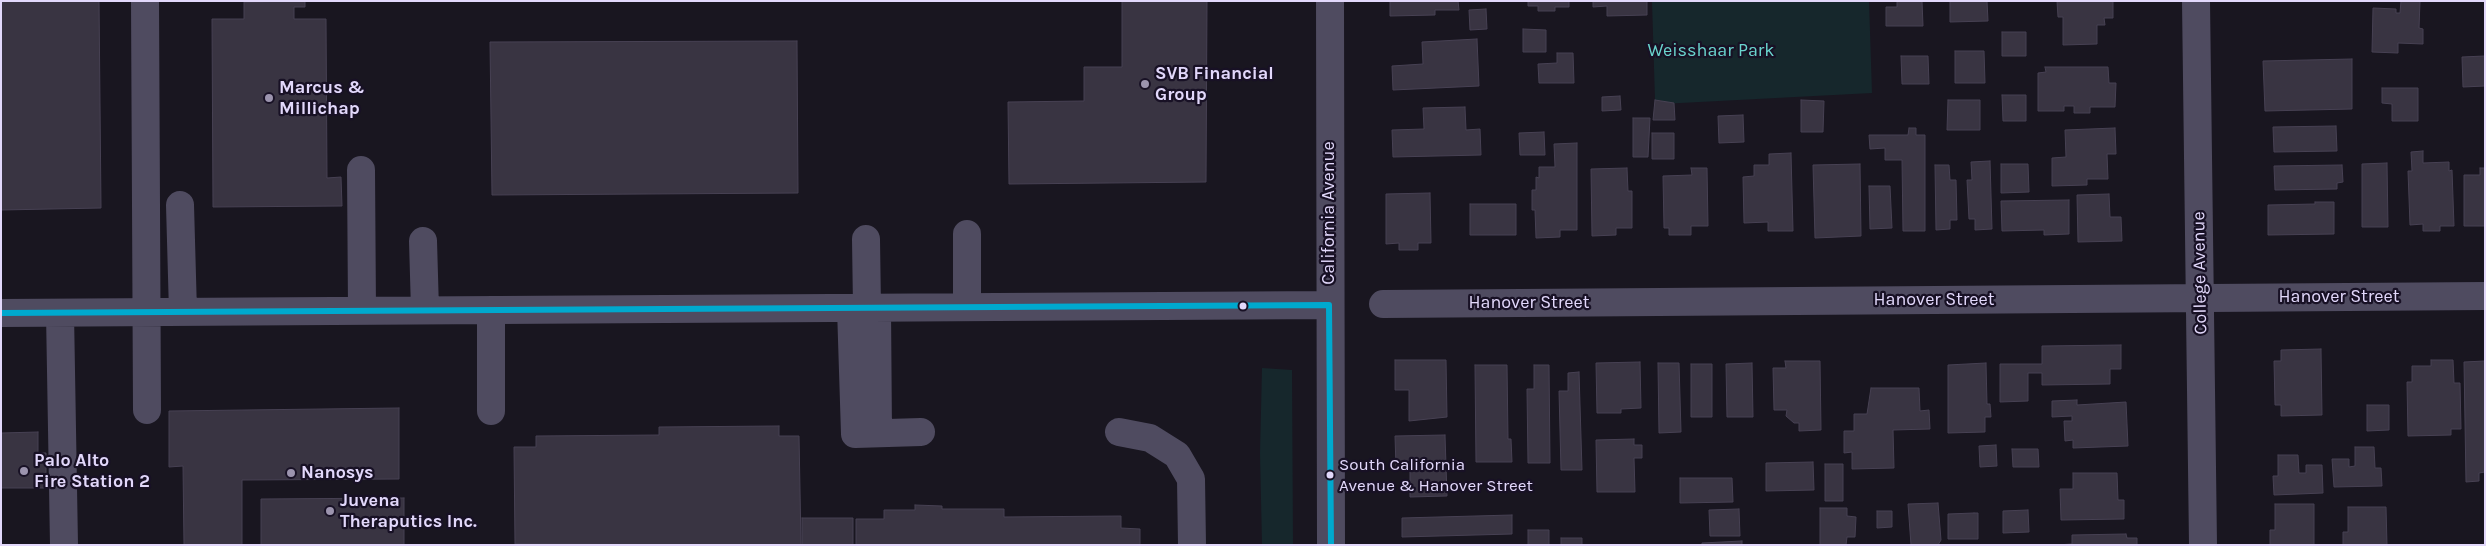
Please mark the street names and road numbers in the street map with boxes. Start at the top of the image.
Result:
street label: California Avenue [1318,141,1340,285]
street label: College Avenue [2188,211,2212,335]
street label: Hanover Street [2278,286,2400,308]
street label: Hanover Street [1873,289,1995,311]
street label: Hanover Street [1468,292,1590,314]

